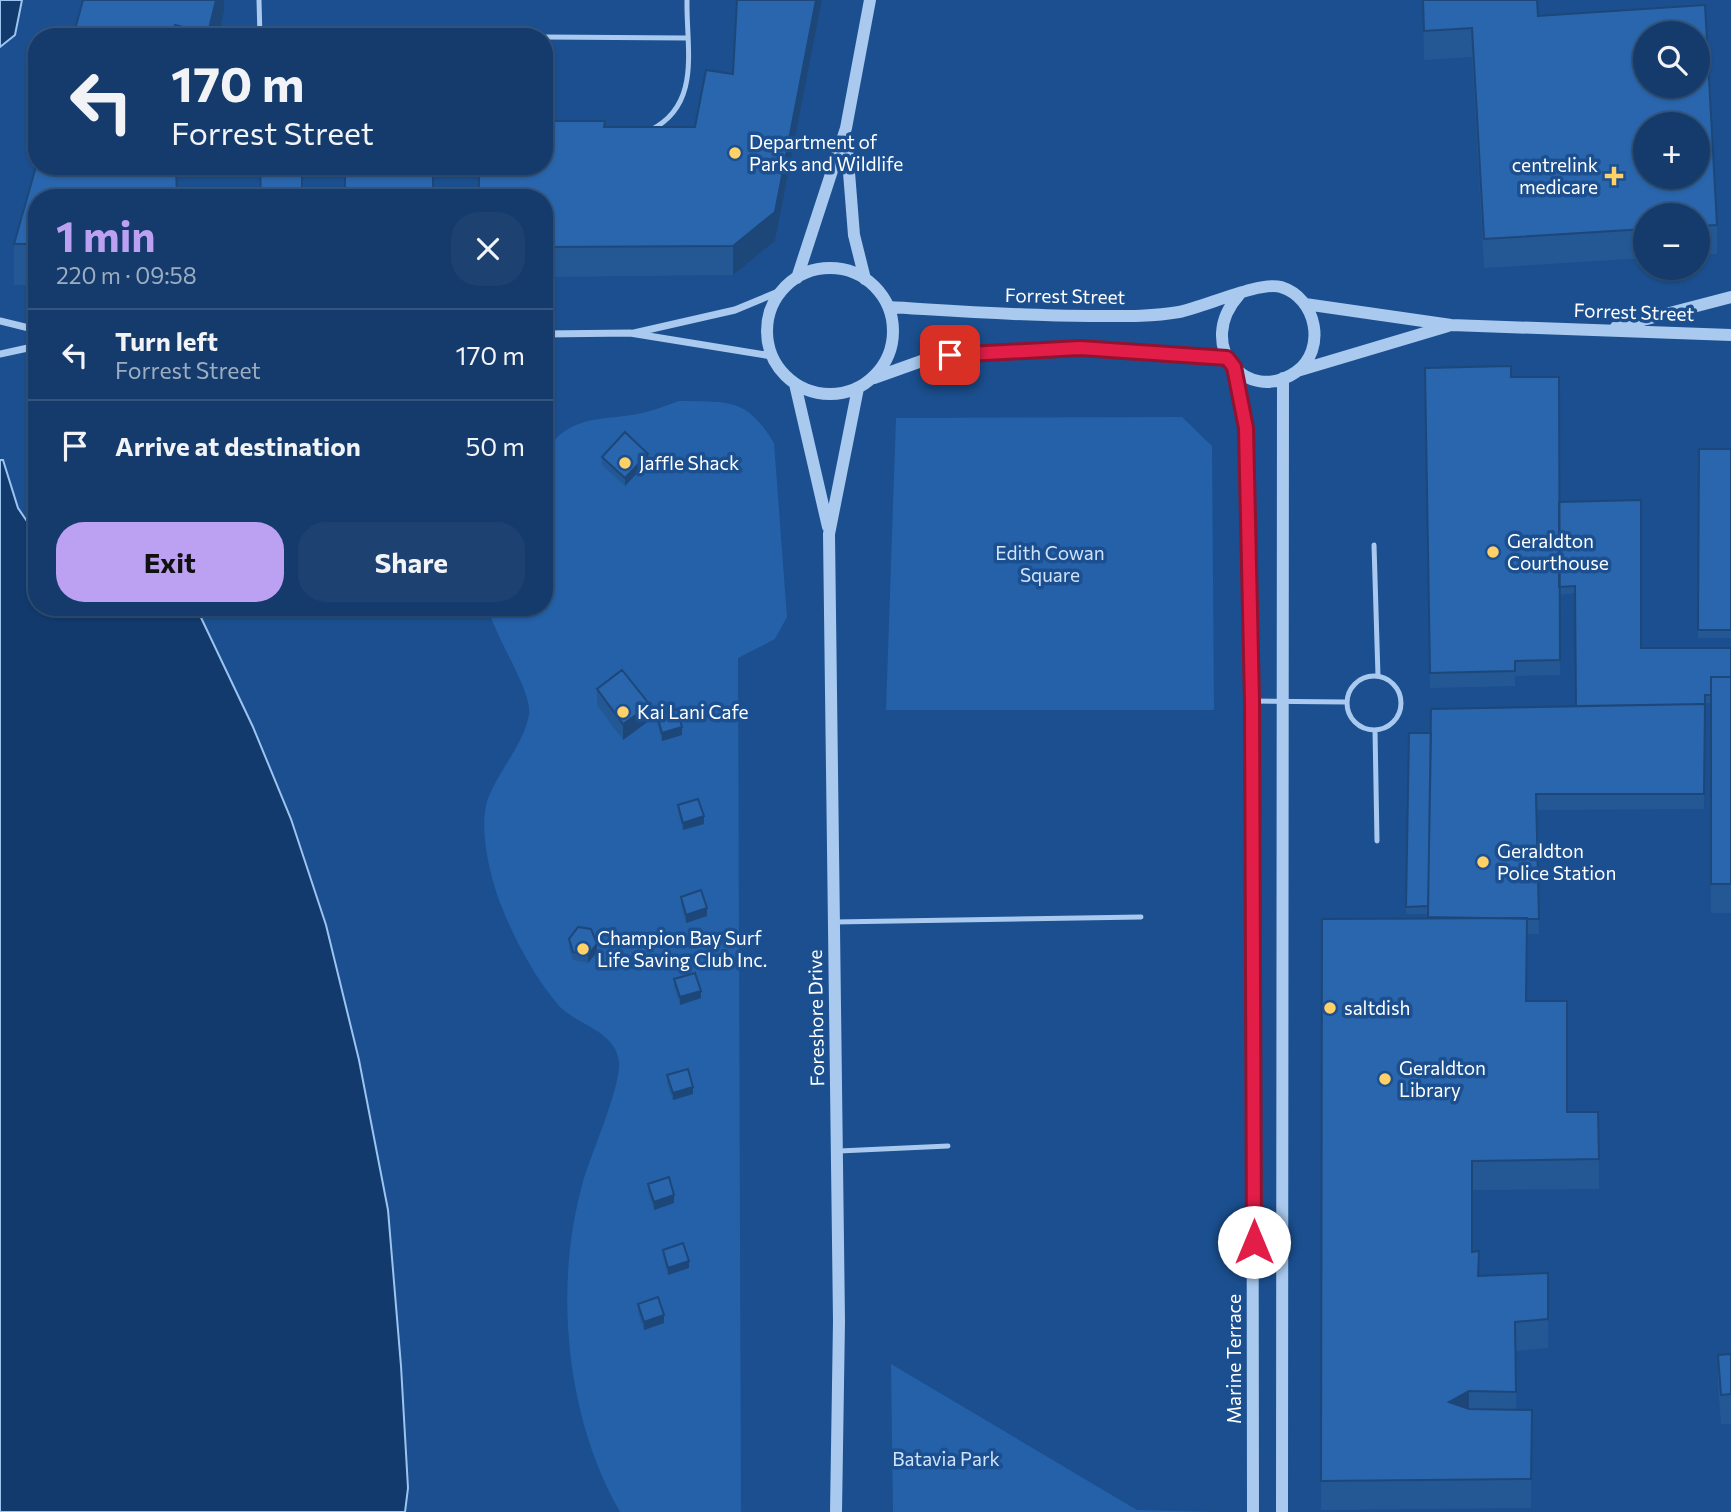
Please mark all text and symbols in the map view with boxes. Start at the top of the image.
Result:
map controls [1633,21,1710,280]
button: search [1633,21,1710,98]
text: 170 m [171,52,304,112]
icon: left [56,56,147,147]
text: Forrest Street [171,112,374,152]
button: + [1633,112,1710,189]
place label: Department of Parks and Wildlife [749,130,903,175]
marker: Department of Parks and Wildlife [727,145,743,161]
place label: centrelink medicare [1512,153,1598,198]
marker: centrelink medicare [1604,166,1624,186]
button: − [1633,203,1710,280]
text: 1 min [56,209,156,261]
button: close [451,212,525,286]
text: 220 m · 09:58 [56,261,197,289]
street label: Forrest Street [1005,283,1126,308]
street label: Forrest Street [1573,298,1695,325]
text: Turn left [115,325,218,356]
pin [920,325,980,385]
icon: left [56,336,94,374]
icon: arrive [931,336,969,374]
text: 170 m [456,339,525,370]
text: Forrest Street [115,356,261,384]
icon: arrive [56,427,94,465]
text: Arrive at destination [115,430,361,461]
text: 50 m [465,430,525,461]
place label: Jaffle Shack [639,451,739,474]
marker: Jaffle Shack [617,455,633,471]
button: Exit [56,522,284,602]
button: Share [298,522,525,602]
place label: Geraldton Courthouse [1507,529,1609,574]
park label: Edith Cowan Square [995,541,1105,586]
marker: Geraldton Courthouse [1485,544,1501,560]
place label: Kai Lani Cafe [637,700,748,723]
marker: Kai Lani Cafe [615,704,631,720]
place label: Geraldton Police Station [1497,839,1616,884]
marker: Geraldton Police Station [1475,854,1491,870]
place label: Champion Bay Surf Life Saving Club Inc. [597,926,767,971]
marker: Champion Bay Surf Life Saving Club Inc. [575,941,591,957]
street label: Foreshore Drive [803,949,828,1087]
place label: saltdish [1344,996,1410,1019]
marker: saltdish [1322,1000,1338,1016]
place label: Geraldton Library [1399,1056,1486,1101]
marker: Geraldton Library [1377,1071,1393,1087]
position arrow [1217,1205,1291,1279]
street label: Marine Terrace [1222,1294,1245,1424]
park label: Batavia Park [892,1447,1000,1470]

